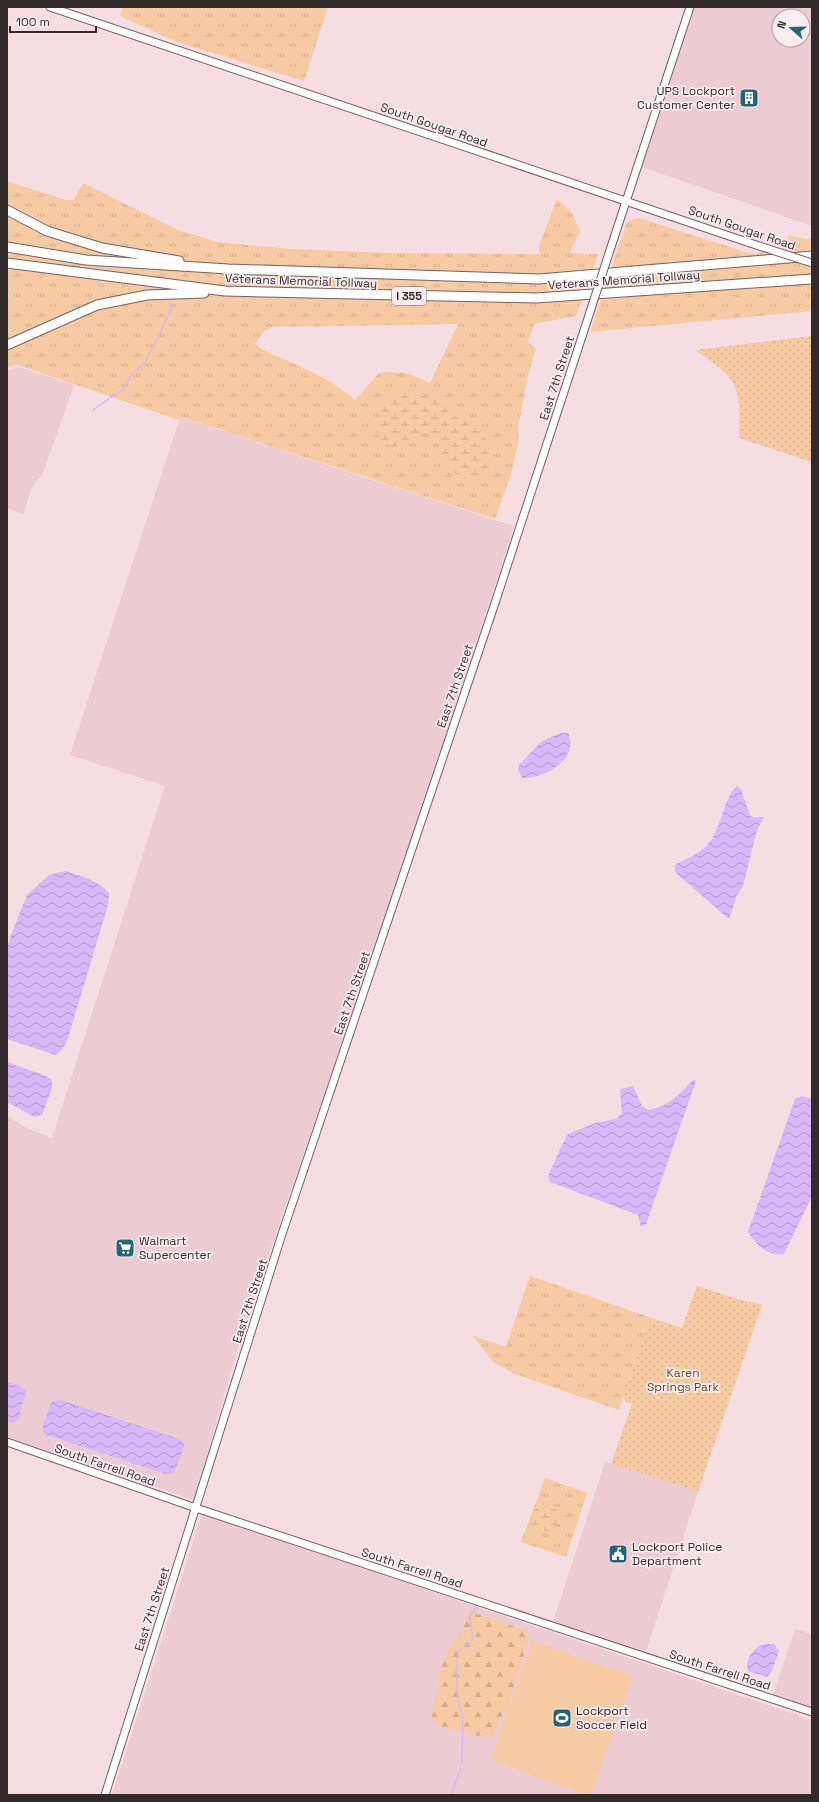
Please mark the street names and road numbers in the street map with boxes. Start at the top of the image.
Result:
street label: South Gougar Road [378,99,490,151]
street label: South Gougar Road [686,202,798,254]
street label: Veterans Memorial Tollway [547,267,701,293]
street label: Veterans Memorial Tollway [225,270,377,292]
road number: I 355 [392,287,426,305]
street label: East 7th Street [536,334,578,422]
street label: East 7th Street [433,642,477,730]
street label: East 7th Street [330,949,374,1037]
street label: East 7th Street [229,1257,271,1345]
street label: South Farrell Road [52,1440,158,1490]
street label: South Farrell Road [359,1544,465,1592]
street label: East 7th Street [131,1565,173,1653]
street label: South Farrell Road [667,1646,773,1694]

